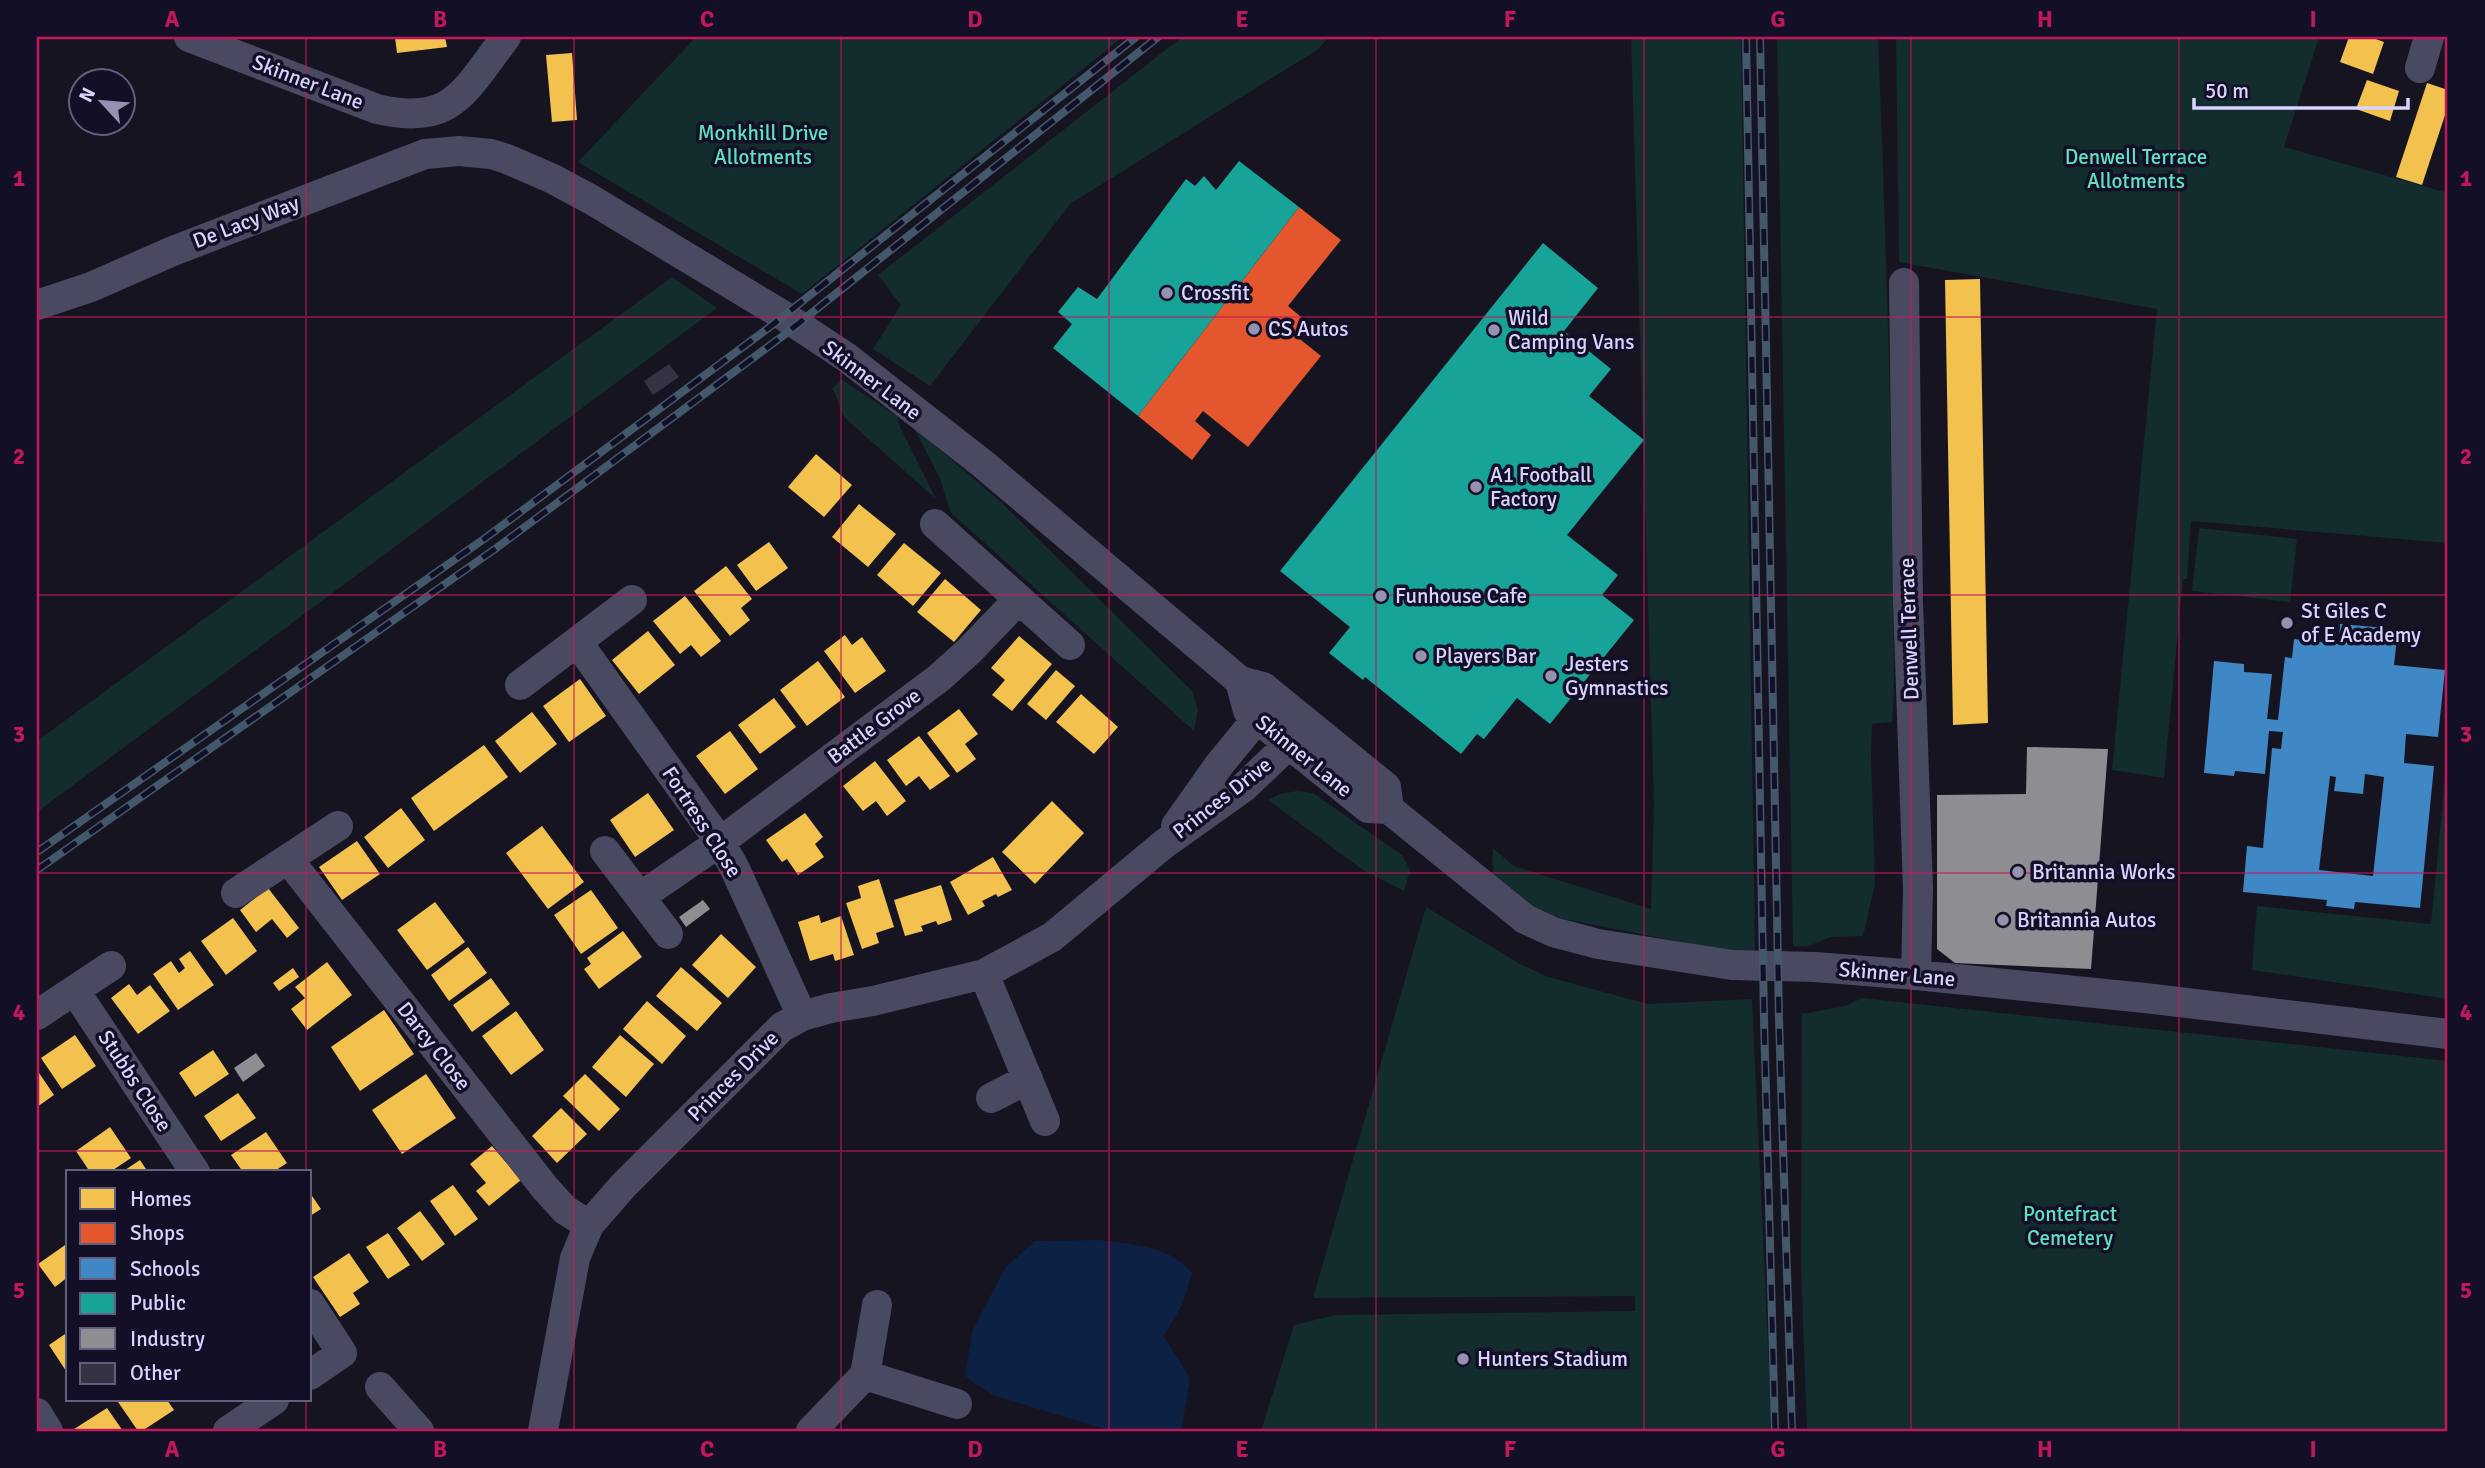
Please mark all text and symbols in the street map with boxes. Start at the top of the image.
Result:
text: A [165,5,180,34]
text: B [433,5,447,34]
text: C [700,5,714,34]
text: D [967,5,983,34]
text: E [1235,5,1249,34]
text: F [1504,5,1516,34]
text: G [1770,5,1786,34]
text: H [2037,5,2053,34]
text: I [2309,5,2317,34]
street label: Skinner Lane [249,49,367,115]
north arrow [66,66,136,136]
scale bar [2194,66,2408,110]
text: 50 m [2205,78,2249,104]
text: N [74,84,101,106]
park label: Monkhill Drive Allotments [698,120,828,170]
park label: Denwell Terrace Allotments [2065,144,2207,194]
text: 1 [13,164,25,193]
text: 1 [2460,164,2472,193]
street label: De Lacy Way [189,190,303,254]
place label: Crossfit [1181,280,1250,306]
marker: Crossfit [1159,285,1175,301]
place label: Wild Camping Vans [1508,305,1634,355]
place label: CS Autos [1268,316,1348,342]
marker: CS Autos [1246,321,1262,337]
marker: Wild Camping Vans [1486,322,1502,338]
street label: Skinner Lane [817,334,927,426]
text: 2 [13,442,25,471]
text: 2 [2460,442,2472,471]
place label: A1 Football Factory [1490,462,1592,512]
marker: A1 Football Factory [1468,479,1484,495]
street label: Denwell Terrace [1894,557,1924,701]
place label: Funhouse Cafe [1395,583,1527,609]
marker: Funhouse Cafe [1373,588,1389,604]
place label: St Giles C of E Academy [2301,598,2421,648]
marker: St Giles C of E Academy [2279,615,2295,631]
place label: Players Bar [1435,643,1536,669]
marker: Players Bar [1413,648,1429,664]
place label: Jesters Gymnastics [1565,651,1669,701]
marker: Jesters Gymnastics [1543,668,1559,684]
street label: Battle Grove [822,682,926,770]
street label: Skinner Lane [1250,709,1358,803]
text: 3 [13,720,25,749]
text: 3 [2460,720,2472,749]
street label: Princes Drive [1168,751,1276,845]
street label: Fortress Close [657,762,747,882]
place label: Britannia Works [2032,859,2175,885]
marker: Britannia Works [2010,864,2026,880]
place label: Britannia Autos [2017,907,2156,933]
marker: Britannia Autos [1995,912,2011,928]
street label: Skinner Lane [1838,956,1956,992]
street label: Darcy Close [391,997,477,1095]
text: 4 [13,998,25,1027]
text: 4 [2460,998,2472,1027]
street label: Stubbs Close [93,1025,177,1137]
street label: Princes Drive [682,1025,784,1127]
legend [66,1170,312,1402]
text: Homes [130,1186,192,1212]
park label: Pontefract Cemetery [2023,1201,2117,1251]
text: Shops [130,1220,184,1246]
text: Schools [130,1256,200,1282]
text: 5 [13,1276,25,1305]
text: 5 [2460,1276,2472,1305]
text: Public [130,1290,186,1316]
text: Industry [130,1326,205,1352]
place label: Hunters Stadium [1477,1346,1628,1372]
marker: Hunters Stadium [1455,1351,1471,1367]
text: Other [130,1360,181,1386]
text: A [165,1435,180,1464]
text: B [433,1435,447,1464]
text: C [700,1435,714,1464]
text: D [967,1435,983,1464]
text: E [1235,1435,1249,1464]
text: F [1504,1435,1516,1464]
text: G [1770,1435,1786,1464]
text: H [2037,1435,2053,1464]
text: I [2309,1435,2317,1464]

